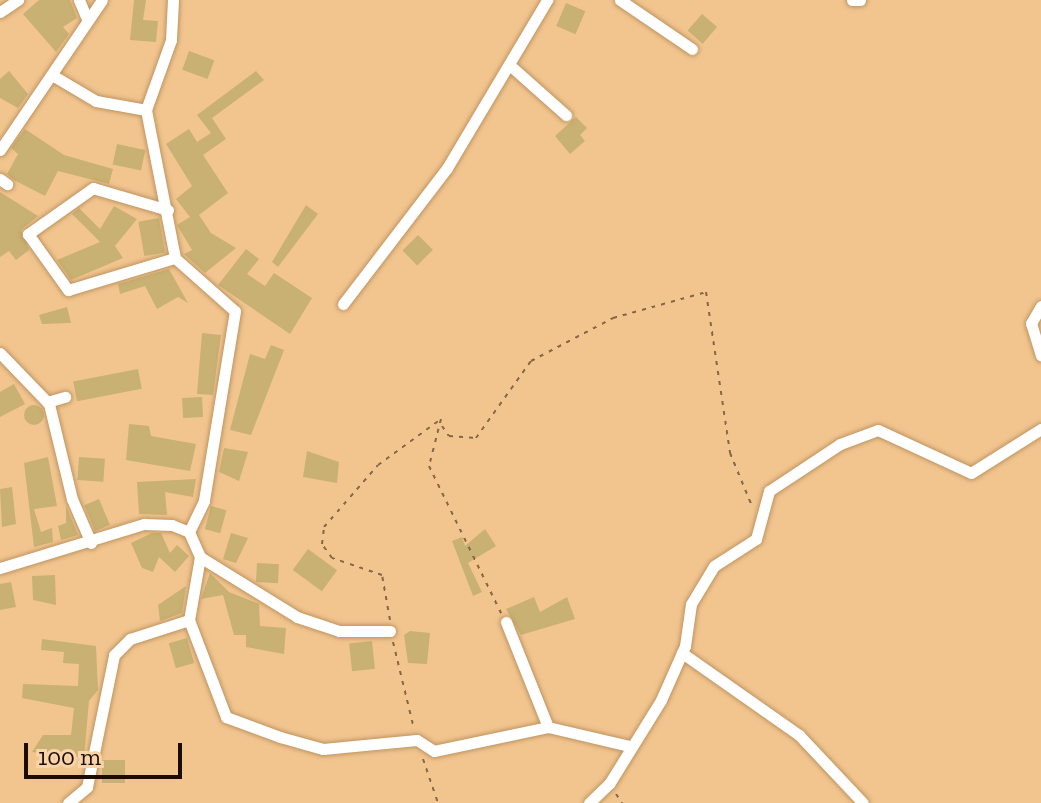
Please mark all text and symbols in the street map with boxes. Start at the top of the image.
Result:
scale bar [28,727,186,777]
text: 100 m [38,742,101,771]

